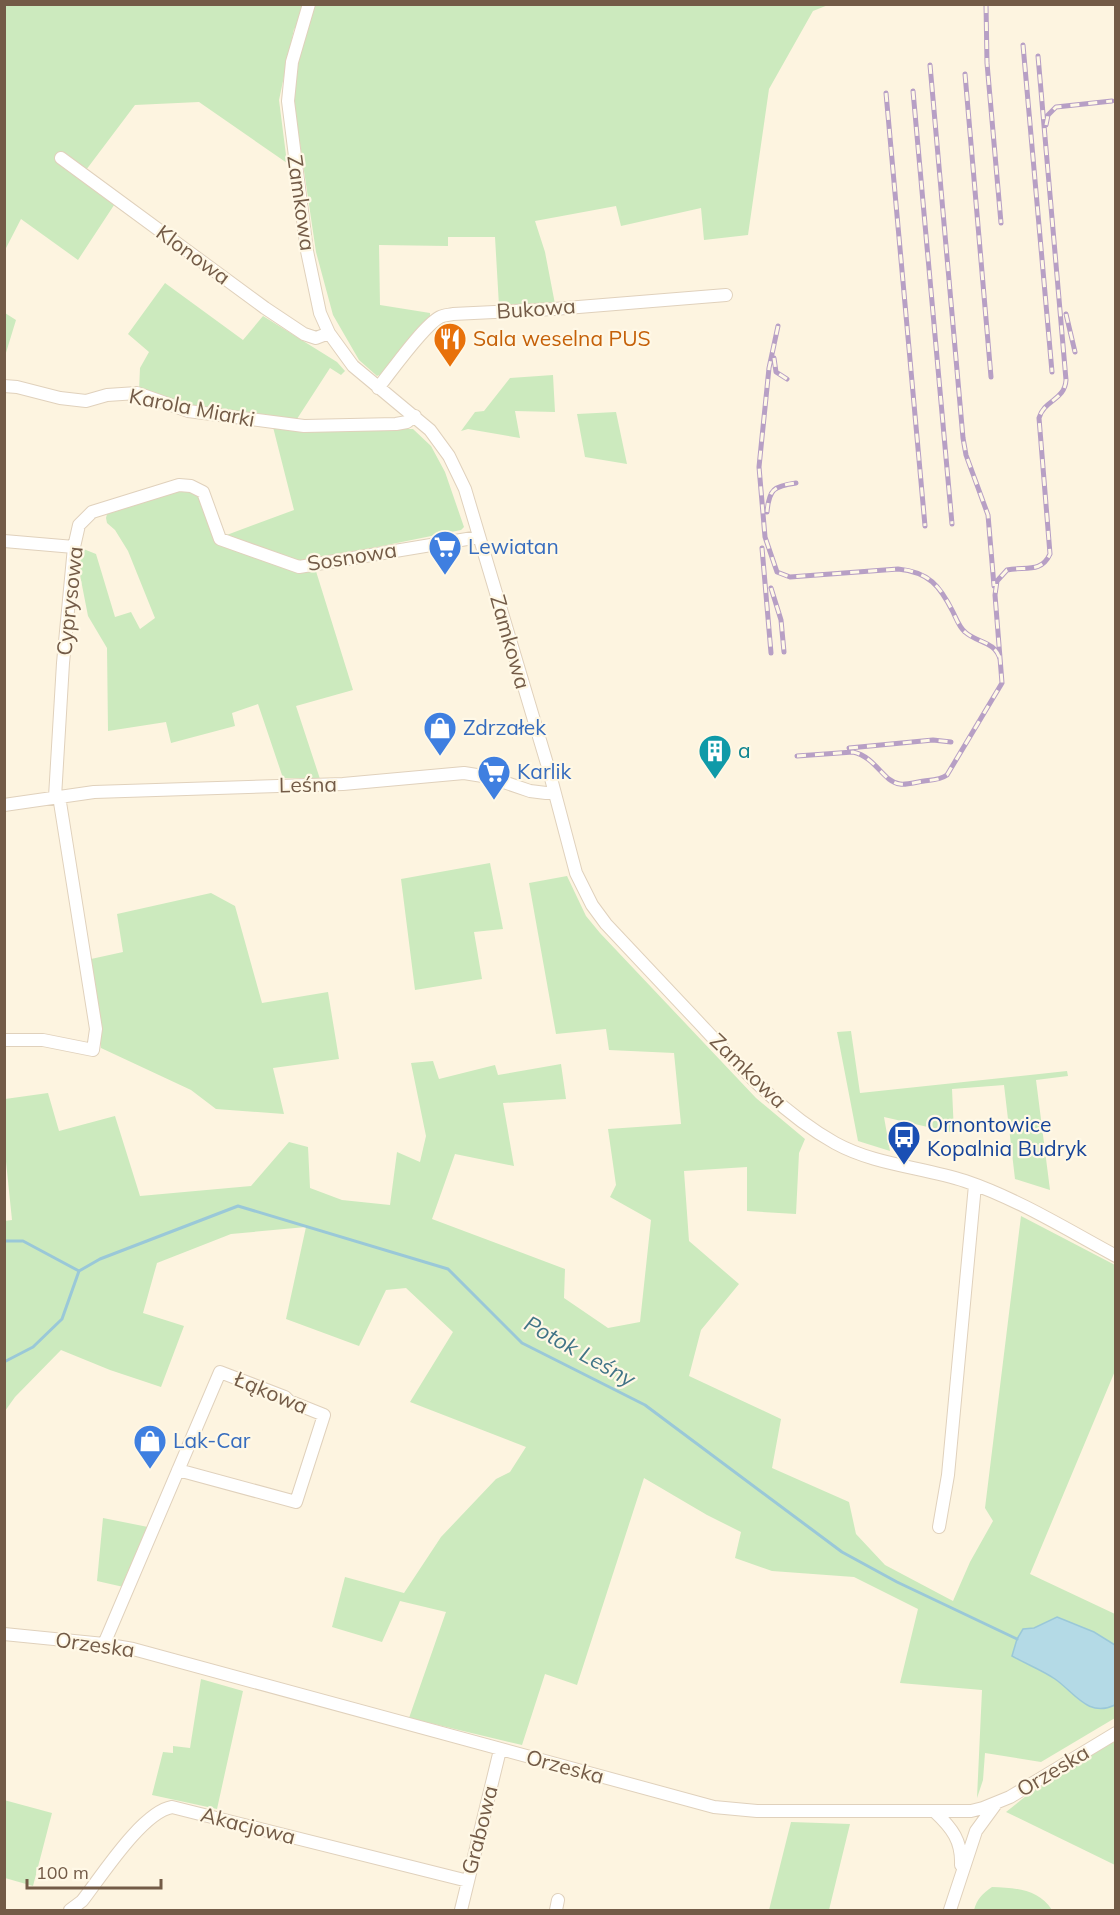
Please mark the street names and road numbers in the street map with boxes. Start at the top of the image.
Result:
street label: Zamkowa [282,153,322,252]
street label: Klonowa [152,219,236,290]
street label: Bukowa [495,292,576,324]
street label: Karola Miarki [127,382,257,432]
street label: Sosnowa [305,536,398,576]
street label: Cyprysowa [50,545,88,657]
street label: Zamkowa [485,592,537,692]
street label: Leśna [279,770,337,798]
street label: Zamkowa [705,1027,792,1113]
street label: Łąkowa [230,1365,312,1419]
street label: Orzeska [54,1626,136,1662]
street label: Orzeska [1012,1738,1093,1802]
street label: Orzeska [523,1743,607,1789]
street label: Grabowa [455,1783,503,1877]
street label: Akacjowa [198,1801,298,1849]

